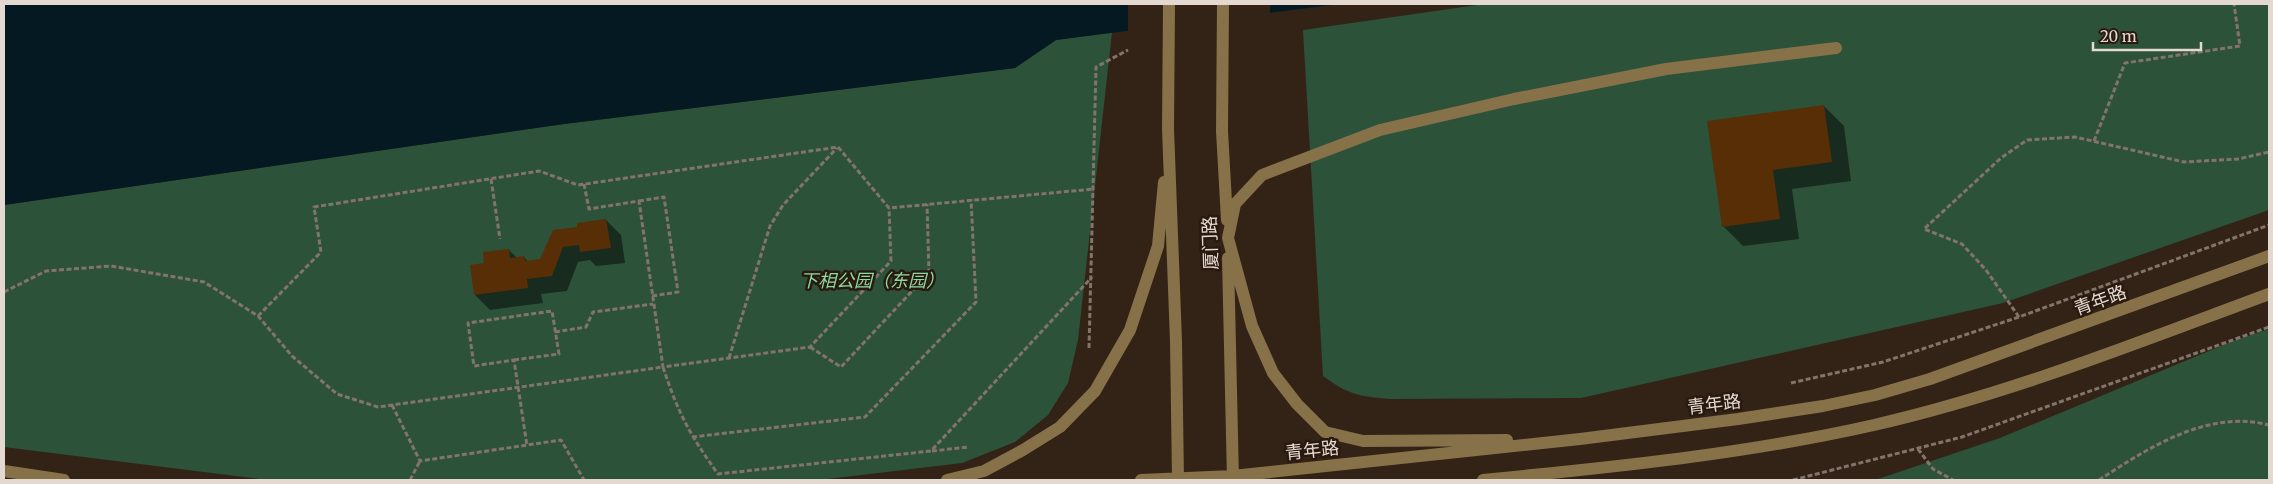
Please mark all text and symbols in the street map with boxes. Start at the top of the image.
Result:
scale bar [2093,20,2200,52]
text: 20 m [2100,27,2137,46]
street label: 厦门路 [1198,216,1222,270]
park label: 下相公园（东园） [800,269,944,292]
street label: 青年路 [2071,280,2129,320]
street label: 青年路 [1686,389,1742,419]
street label: 青年路 [1284,436,1340,464]

